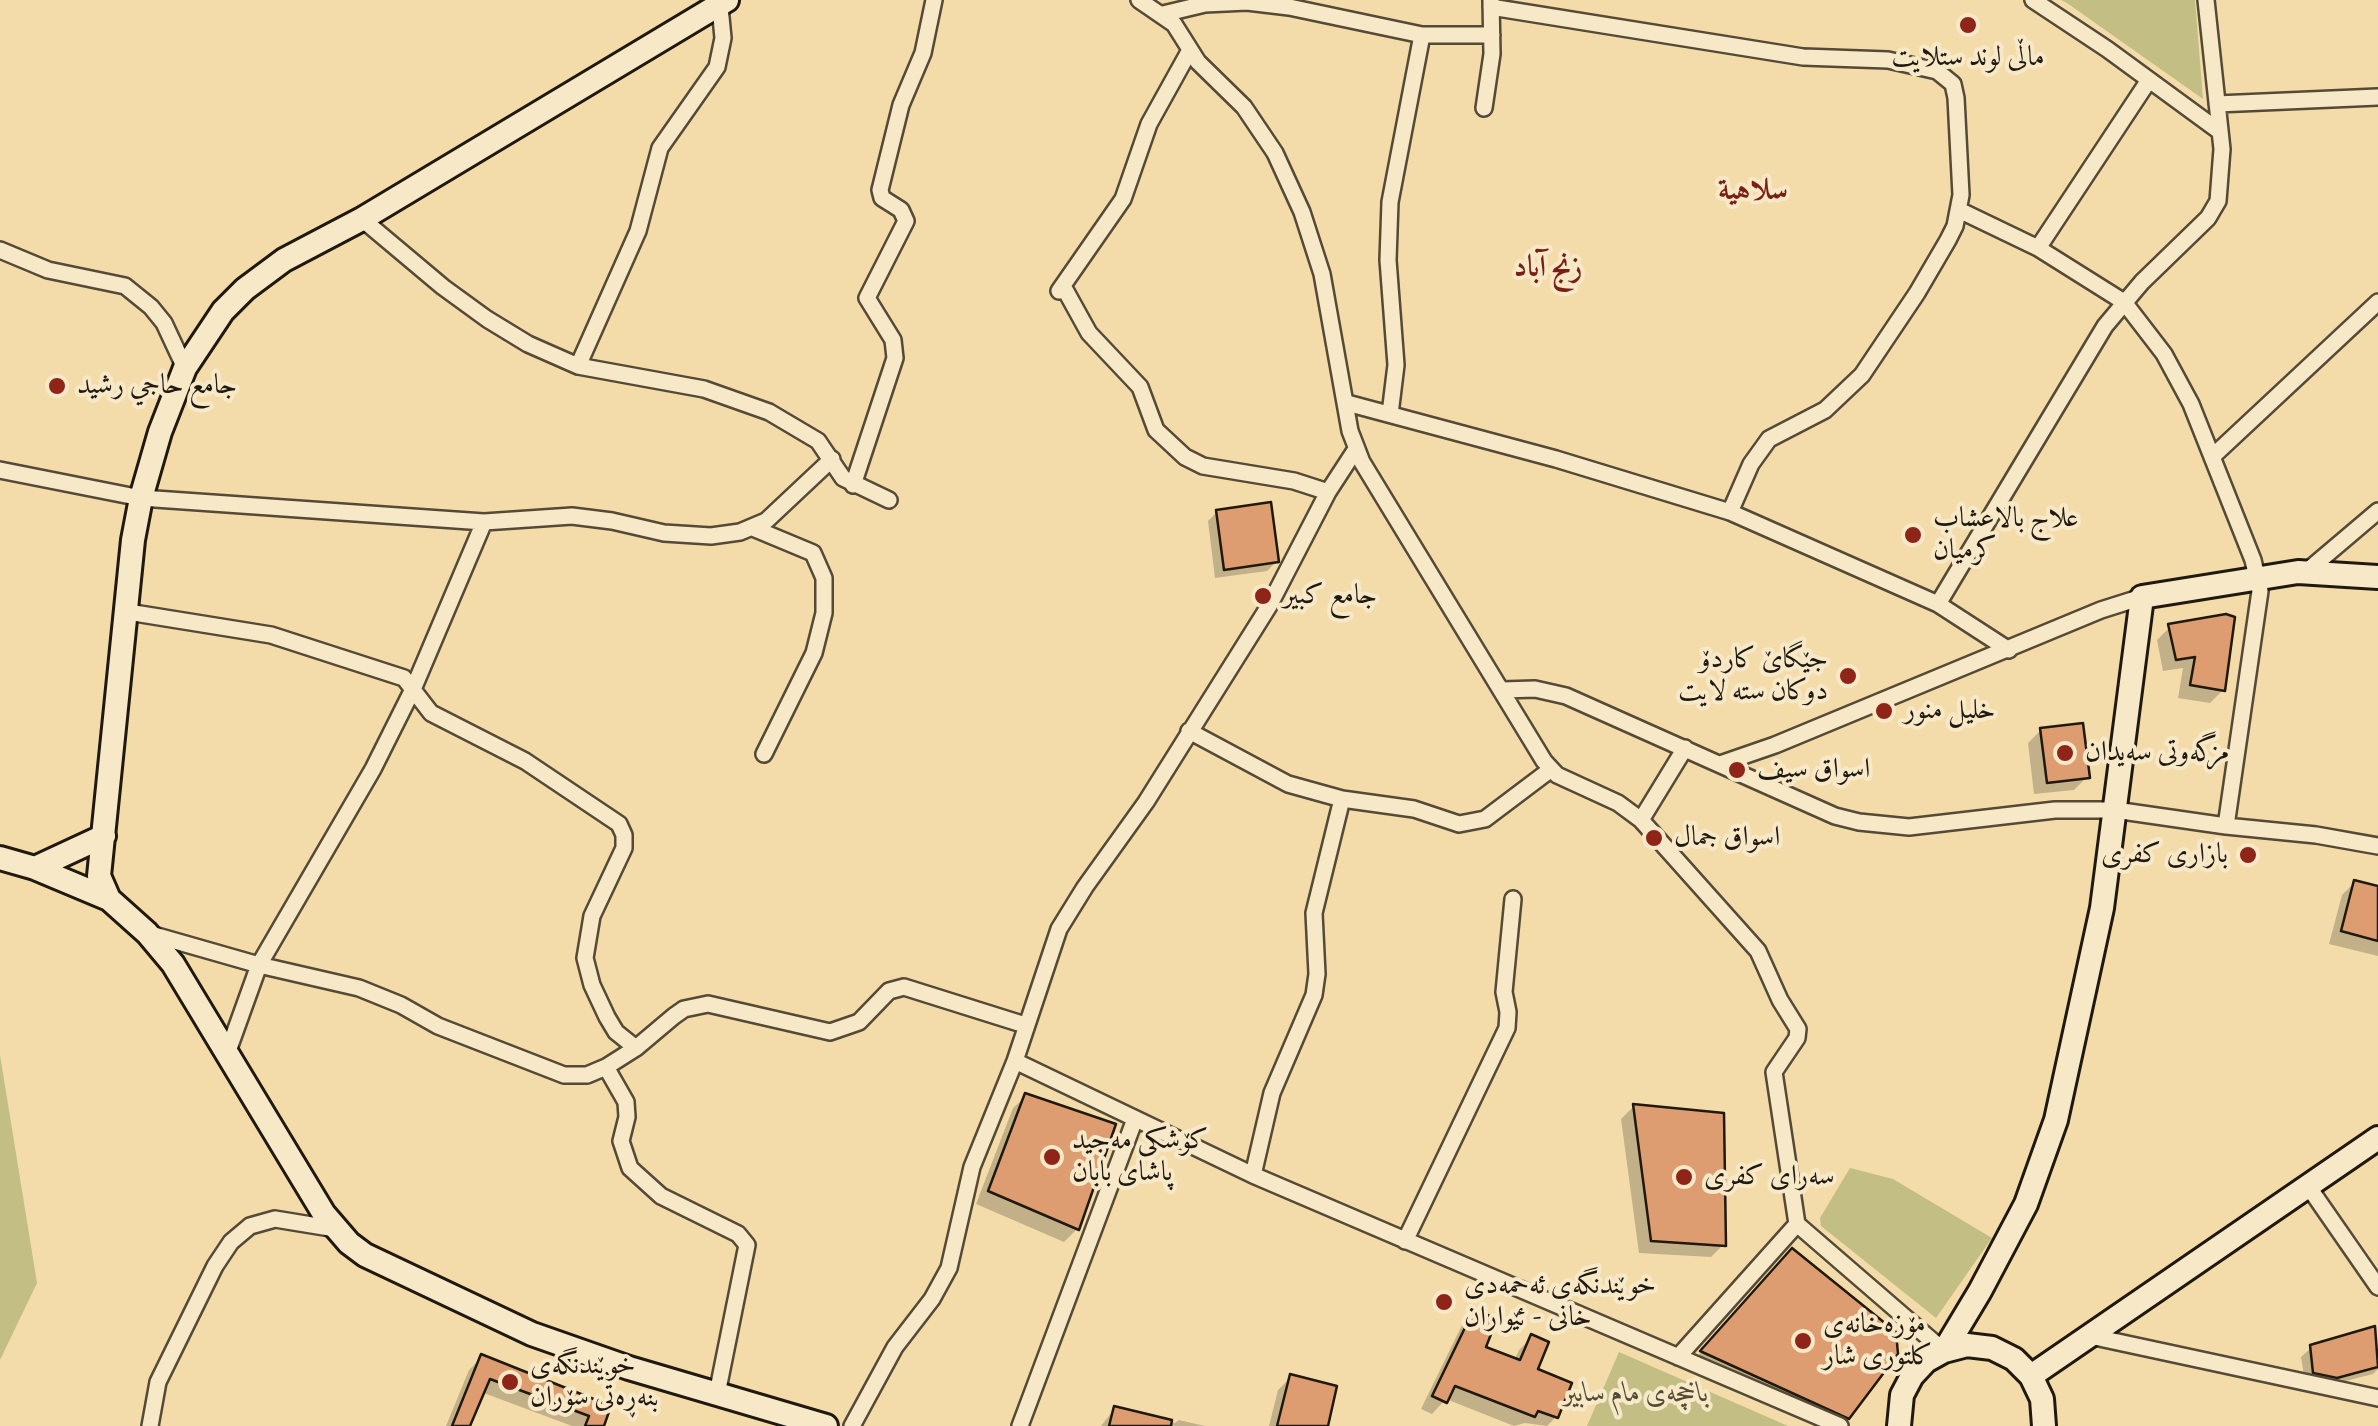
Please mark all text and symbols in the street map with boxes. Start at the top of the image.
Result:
marker: ماڵی لوند ستلایت [1957,14,1979,36]
place label: ماڵی لوند ستلایت [1891,41,2045,75]
district label: سلاهية [1718,174,1788,210]
district label: زنج آباد [1513,251,1583,287]
place label: جامع حاجي رشيد [77,369,237,403]
marker: جامع حاجي رشيد [46,375,68,397]
place label: علاج بالاعشاب كرميان [1933,502,2079,568]
marker: علاج بالاعشاب كرميان [1902,524,1924,546]
place label: جامع كبير [1283,579,1377,613]
marker: جامع كبير [1252,585,1274,607]
place label: جێگاێ کاردۆ دوکان ستە لایت [1678,643,1828,709]
marker: جێگاێ کاردۆ دوکان ستە لایت [1837,665,1859,687]
place label: خلیل منور [1904,694,1995,728]
marker: خلیل منور [1873,700,1895,722]
place label: مزگەوتی سەیدان [2085,736,2229,770]
marker: مزگەوتی سەیدان [2054,742,2076,764]
place label: اسواق سيف [1757,753,1870,787]
marker: اسواق سيف [1726,759,1748,781]
place label: اسواق جمال [1674,821,1780,855]
marker: اسواق جمال [1643,827,1665,849]
place label: بازاری کفری [2101,838,2228,872]
marker: بازاری کفری [2237,844,2259,866]
place label: کۆشکی مەجید پاشای بابان [1072,1124,1208,1190]
marker: کۆشکی مەجید پاشای بابان [1041,1146,1063,1168]
place label: سەرای کفری [1704,1160,1835,1194]
marker: سەرای کفری [1673,1166,1695,1188]
place label: خوێندنگەی ئەحمەدی خانی - ئێواران [1464,1269,1656,1335]
marker: خوێندنگەی ئەحمەدی خانی - ئێواران [1433,1291,1455,1313]
place label: مۆزەخانەی کلتوری شار [1823,1308,1933,1374]
marker: مۆزەخانەی کلتوری شار [1792,1330,1814,1352]
place label: خوێندنگەی بنەڕەتی سۆران [530,1349,659,1415]
marker: خوێندنگەی بنەڕەتی سۆران [499,1371,521,1393]
park label: باخچەی مام سابیر [1563,1377,1709,1411]

